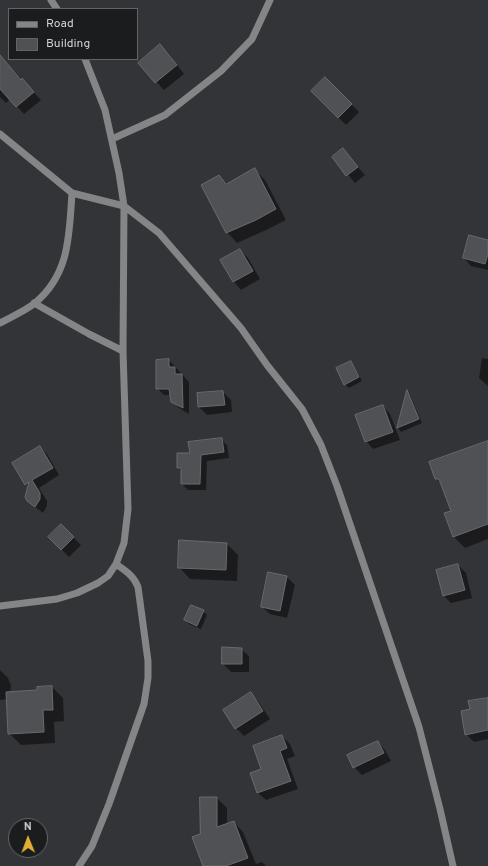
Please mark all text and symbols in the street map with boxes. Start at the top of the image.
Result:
legend [8,8,138,60]
text: Road [46,16,74,32]
text: Building [46,36,90,52]
north arrow [8,818,48,858]
text: N [24,820,32,834]

